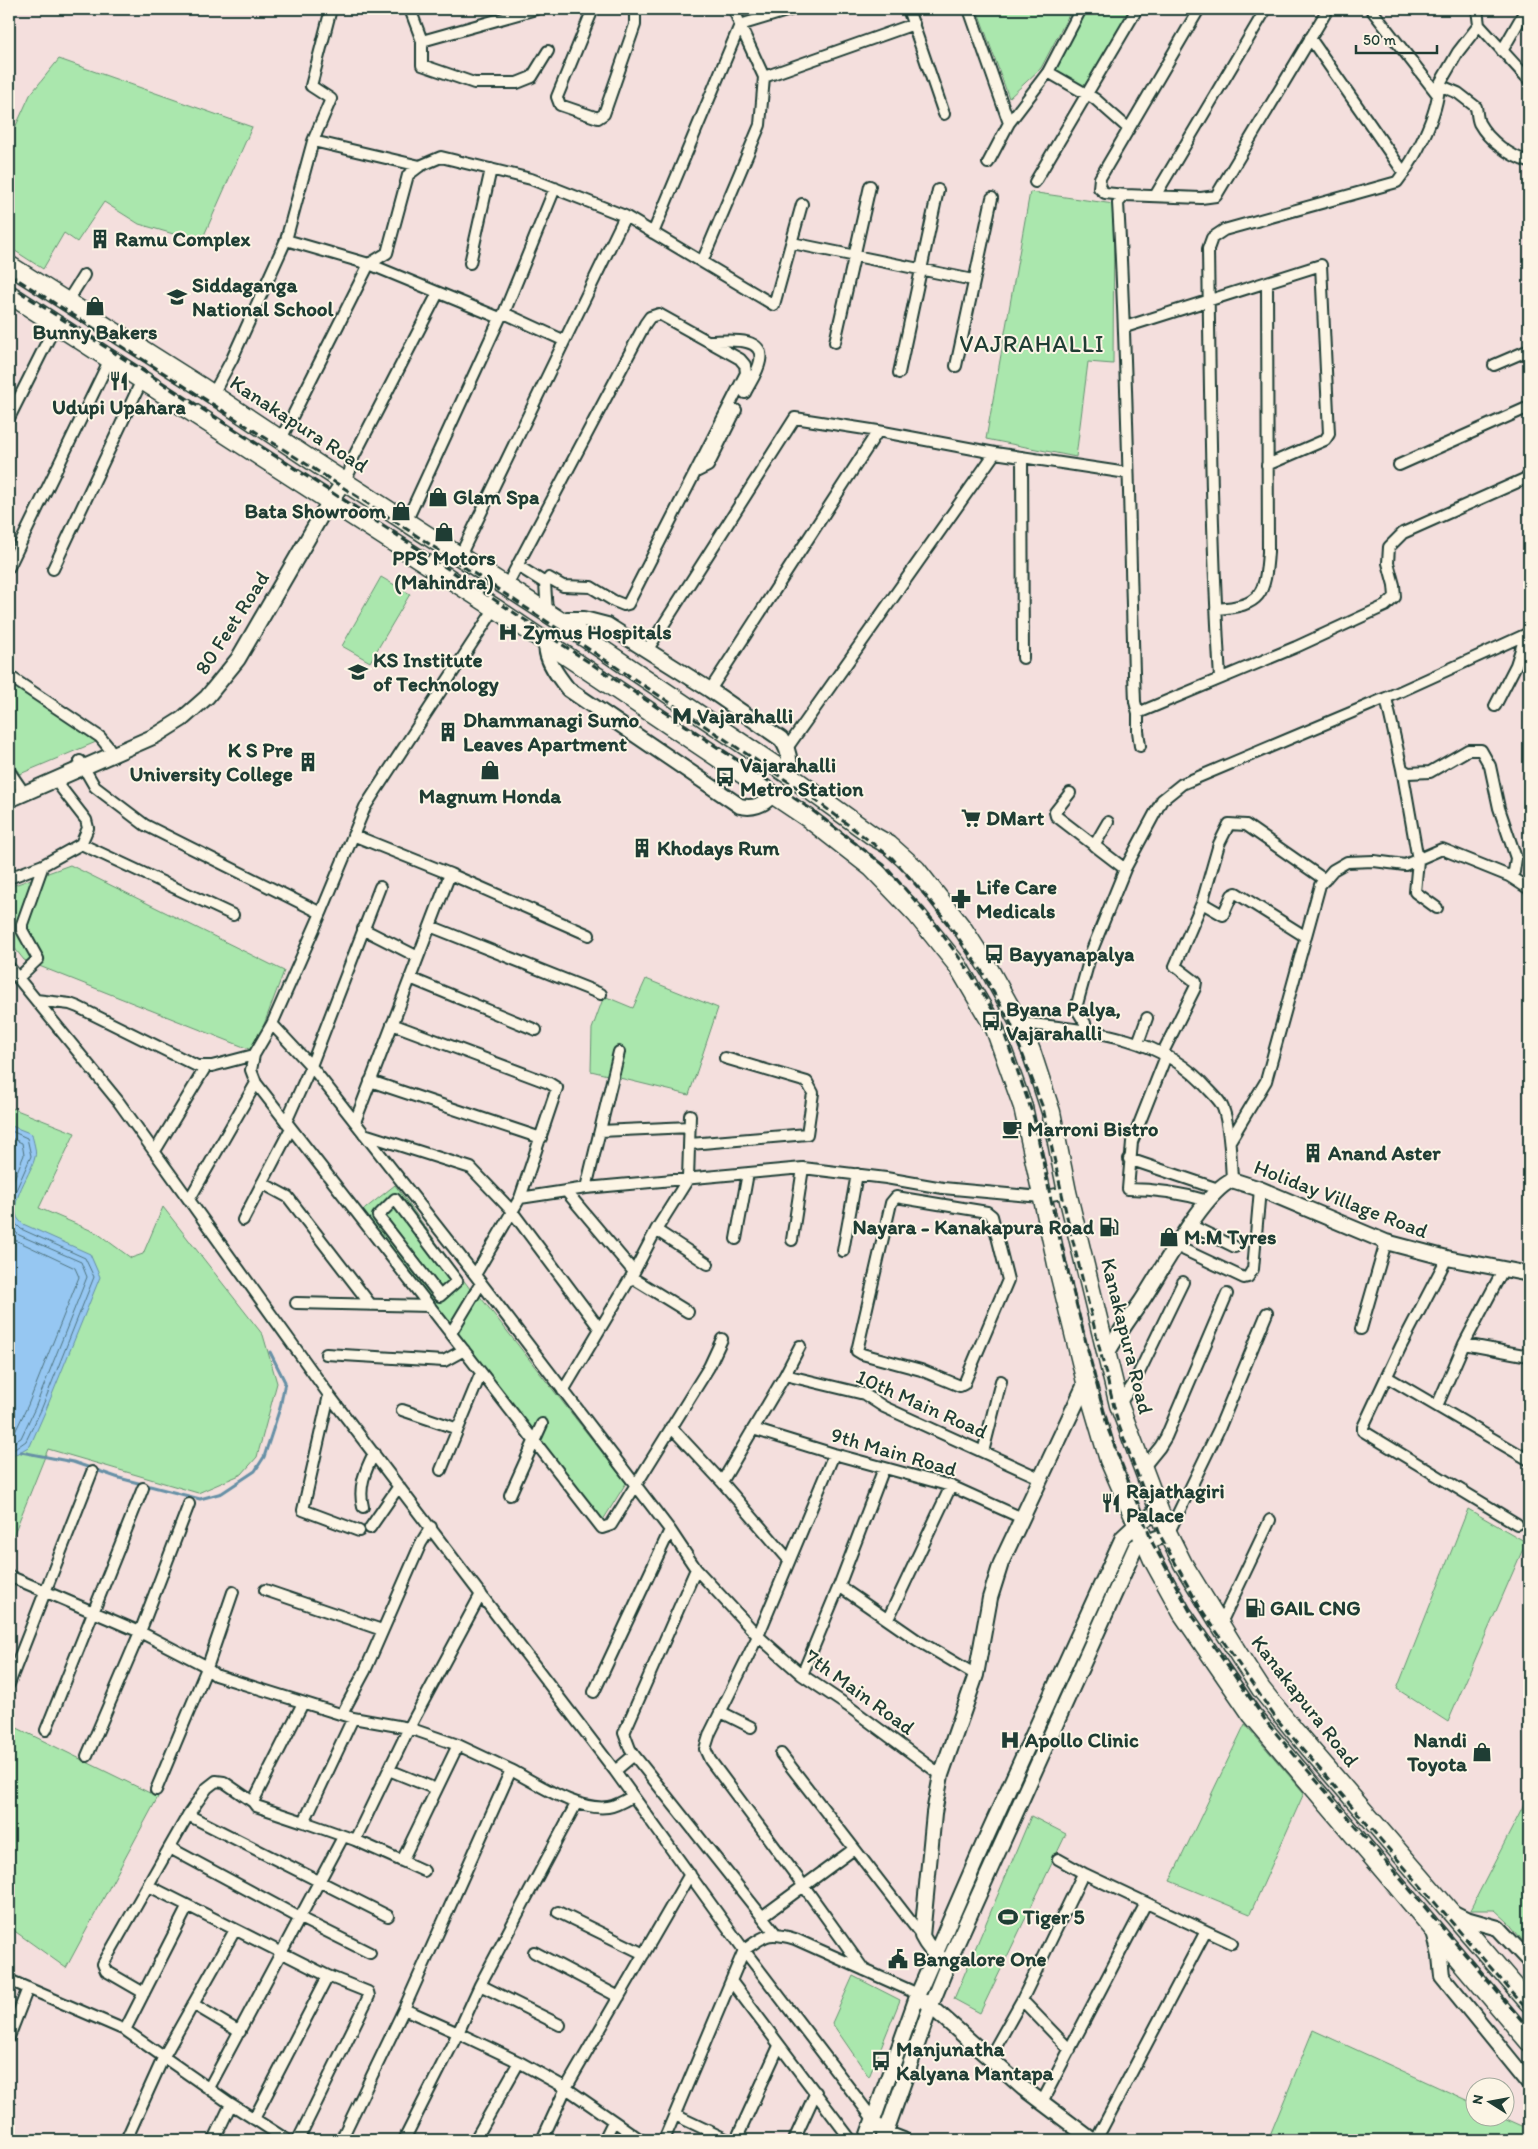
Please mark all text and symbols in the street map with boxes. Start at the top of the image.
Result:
scale bar [1356,22,1437,54]
text: 50 m [1363,31,1396,49]
place label: Ramu Complex [115,226,251,252]
building icon: Ramu Complex [89,228,111,250]
place label: Siddaganga National School [192,272,334,321]
school or university icon: Siddaganga National School [166,286,188,308]
shop icon: Bunny Bakers [84,295,106,317]
place label: Bunny Bakers [33,319,157,345]
district label: VAJRAHALLI [959,329,1105,358]
restaurant icon: Udupi Upahara [108,370,130,392]
street label: Kanakapura Road [225,370,373,478]
place label: Udupi Upahara [52,394,187,420]
place label: Glam Spa [453,484,540,510]
shop icon: Glam Spa [427,486,449,508]
place label: Bata Showroom [244,498,387,523]
shop icon: Bata Showroom [390,500,412,522]
shop icon: PPS Motors (Mahindra) [433,521,455,543]
place label: PPS Motors (Mahindra) [392,545,496,595]
street label: 80 Feet Road [189,567,274,679]
place label: Zymus Hospitals [523,619,672,645]
hospital icon: Zymus Hospitals [497,621,519,643]
place label: KS Institute of Technology [373,647,499,697]
school or university icon: KS Institute of Technology [347,661,369,683]
place label: Vajarahalli [697,703,793,729]
metro station icon: Vajarahalli [671,705,693,727]
place label: Dhammanagi Sumo Leaves Apartment [463,707,640,757]
building icon: Dhammanagi Sumo Leaves Apartment [437,721,459,743]
place label: K S Pre University College [130,737,293,787]
building icon: K S Pre University College [297,751,319,773]
place label: Vajarahalli Metro Station [740,752,864,801]
shop icon: Magnum Honda [479,759,501,781]
bus stop icon: Vajarahalli Metro Station [714,766,736,788]
place label: Magnum Honda [419,783,562,809]
place label: DMart [986,805,1044,830]
supermarket icon: DMart [960,807,982,829]
place label: Khodays Rum [657,835,780,861]
building icon: Khodays Rum [631,837,653,859]
place label: Life Care Medicals [976,874,1057,923]
pharmacy icon: Life Care Medicals [950,888,972,910]
place label: Bayyanapalya [1009,941,1135,967]
bus stop icon: Bayyanapalya [983,943,1005,965]
place label: Byana Palya, Vajarahalli [1006,996,1121,1046]
bus stop icon: Byana Palya, Vajarahalli [980,1010,1002,1032]
place label: Marroni Bistro [1027,1116,1159,1141]
cafe icon: Marroni Bistro [1001,1118,1023,1140]
place label: Anand Aster [1327,1140,1441,1165]
building icon: Anand Aster [1302,1142,1324,1164]
street label: Holiday Village Road [1251,1154,1432,1243]
place label: Nayara - Kanakapura Road [852,1214,1095,1240]
fuel station icon: Nayara - Kanakapura Road [1098,1216,1120,1238]
place label: M.M Tyres [1184,1224,1276,1250]
shop icon: M.M Tyres [1158,1226,1180,1248]
street label: Kanakapura Road [1096,1255,1159,1416]
street label: 10th Main Road [852,1363,992,1444]
street label: 9th Main Road [828,1422,960,1482]
place label: Rajathagiri Palace [1126,1478,1225,1527]
restaurant icon: Rajathagiri Palace [1100,1492,1122,1514]
place label: GAIL CNG [1270,1595,1361,1620]
fuel station icon: GAIL CNG [1244,1597,1266,1619]
street label: Kanakapura Road [1246,1630,1364,1771]
street label: 7th Main Road [801,1643,920,1740]
place label: Apollo Clinic [1024,1727,1139,1753]
place label: Nandi Toyota [1406,1727,1468,1777]
hospital icon: Apollo Clinic [999,1729,1021,1751]
shop icon: Nandi Toyota [1471,1741,1493,1763]
place label: Tiger 5 [1022,1904,1085,1930]
sports icon: Tiger 5 [997,1906,1019,1928]
place label: Bangalore One [913,1946,1046,1972]
public building icon: Bangalore One [887,1948,909,1970]
place label: Manjunatha Kalyana Mantapa [896,2036,1055,2086]
bus stop icon: Manjunatha Kalyana Mantapa [870,2050,892,2072]
north arrow [1466,2076,1516,2126]
text: N [1468,2093,1487,2106]

